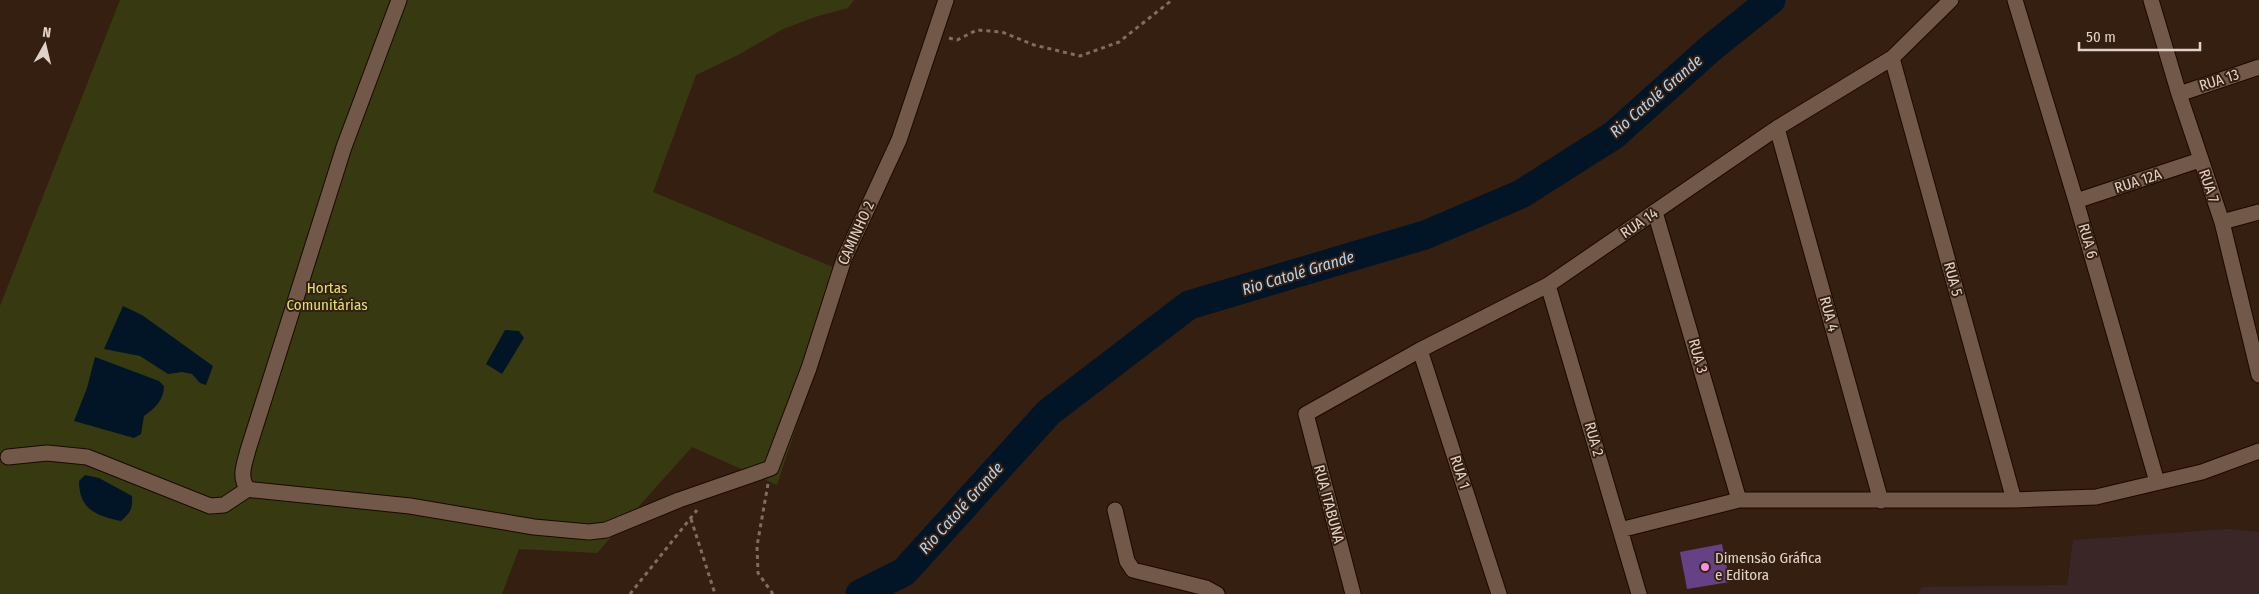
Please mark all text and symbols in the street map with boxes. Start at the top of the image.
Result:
north arrow [20,20,70,70]
scale bar [2079,20,2200,52]
text: N [41,24,52,42]
text: 50 m [2086,28,2116,46]
water label: Rio Catolé Grande [1606,50,1706,141]
street label: RUA 13 [2197,65,2241,95]
street label: RUA 12A [2112,165,2164,197]
street label: RUA 7 [2195,167,2223,205]
street label: CAMINHO 2 [834,198,878,268]
street label: RUA 14 [1617,204,1661,242]
street label: RUA 6 [2074,221,2102,261]
water label: Rio Catolé Grande [1240,247,1357,299]
street label: RUA 5 [1940,260,1966,298]
park label: Hortas Comunitárias [286,279,368,314]
street label: RUA 4 [1816,295,1842,333]
street label: RUA 3 [1685,337,1712,375]
street label: RUA 2 [1581,420,1608,459]
street label: RUA 1 [1446,453,1474,491]
water label: Rio Catolé Grande [915,458,1007,558]
street label: RUA ITABUNA [1310,463,1348,545]
place label: Dimensão Gráfica e Editora [1715,549,1822,584]
marker: Dimensão Gráfica e Editora [1699,561,1711,573]

